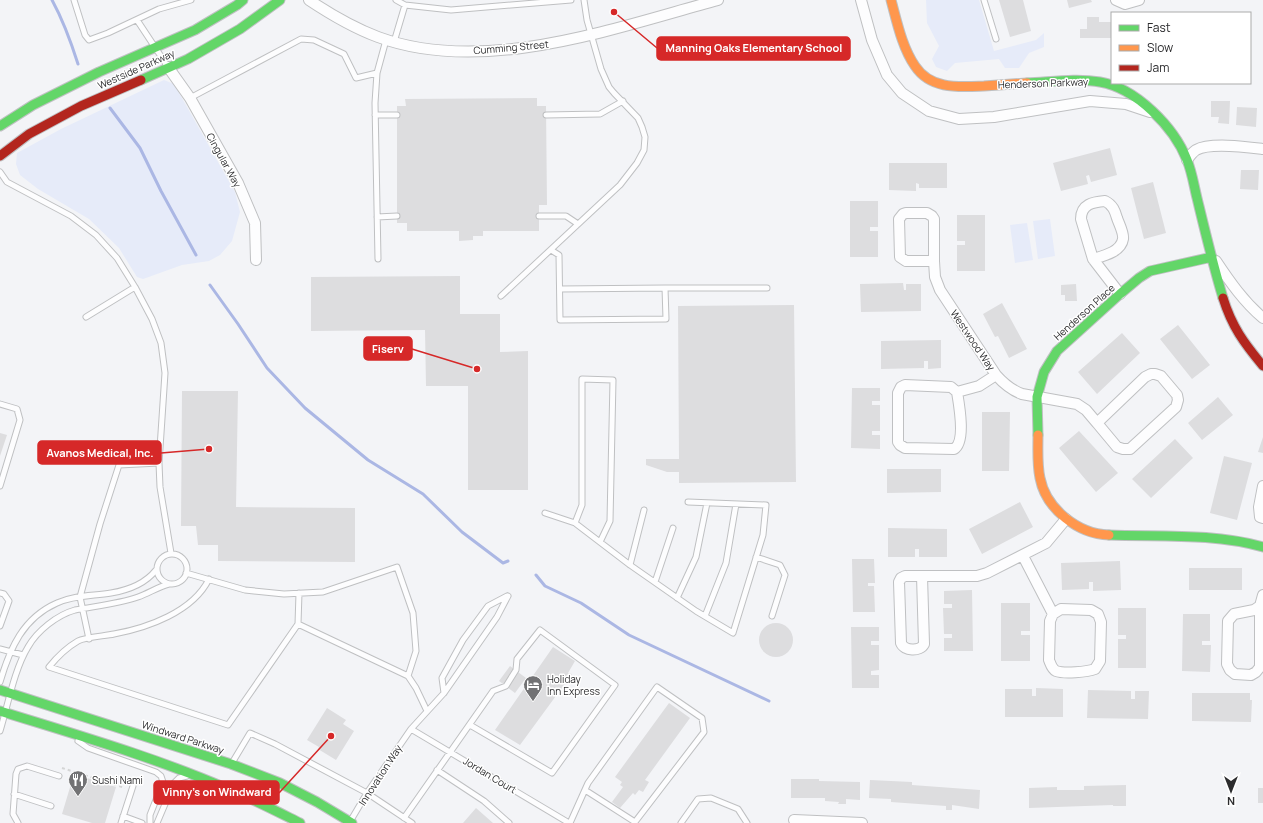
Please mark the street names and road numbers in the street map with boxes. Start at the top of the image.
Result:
street label: Cumming Street [473,37,549,57]
street label: Westside Parkway [95,45,177,92]
street label: Henderson Parkway [998,74,1089,92]
street label: Cingular Way [203,130,245,190]
street label: Henderson Place [1050,281,1118,343]
street label: Westwood Way [947,307,999,374]
street label: Windward Parkway [140,717,227,757]
street label: Innovation Way [355,741,405,808]
street label: Jordan Court [461,754,519,796]

